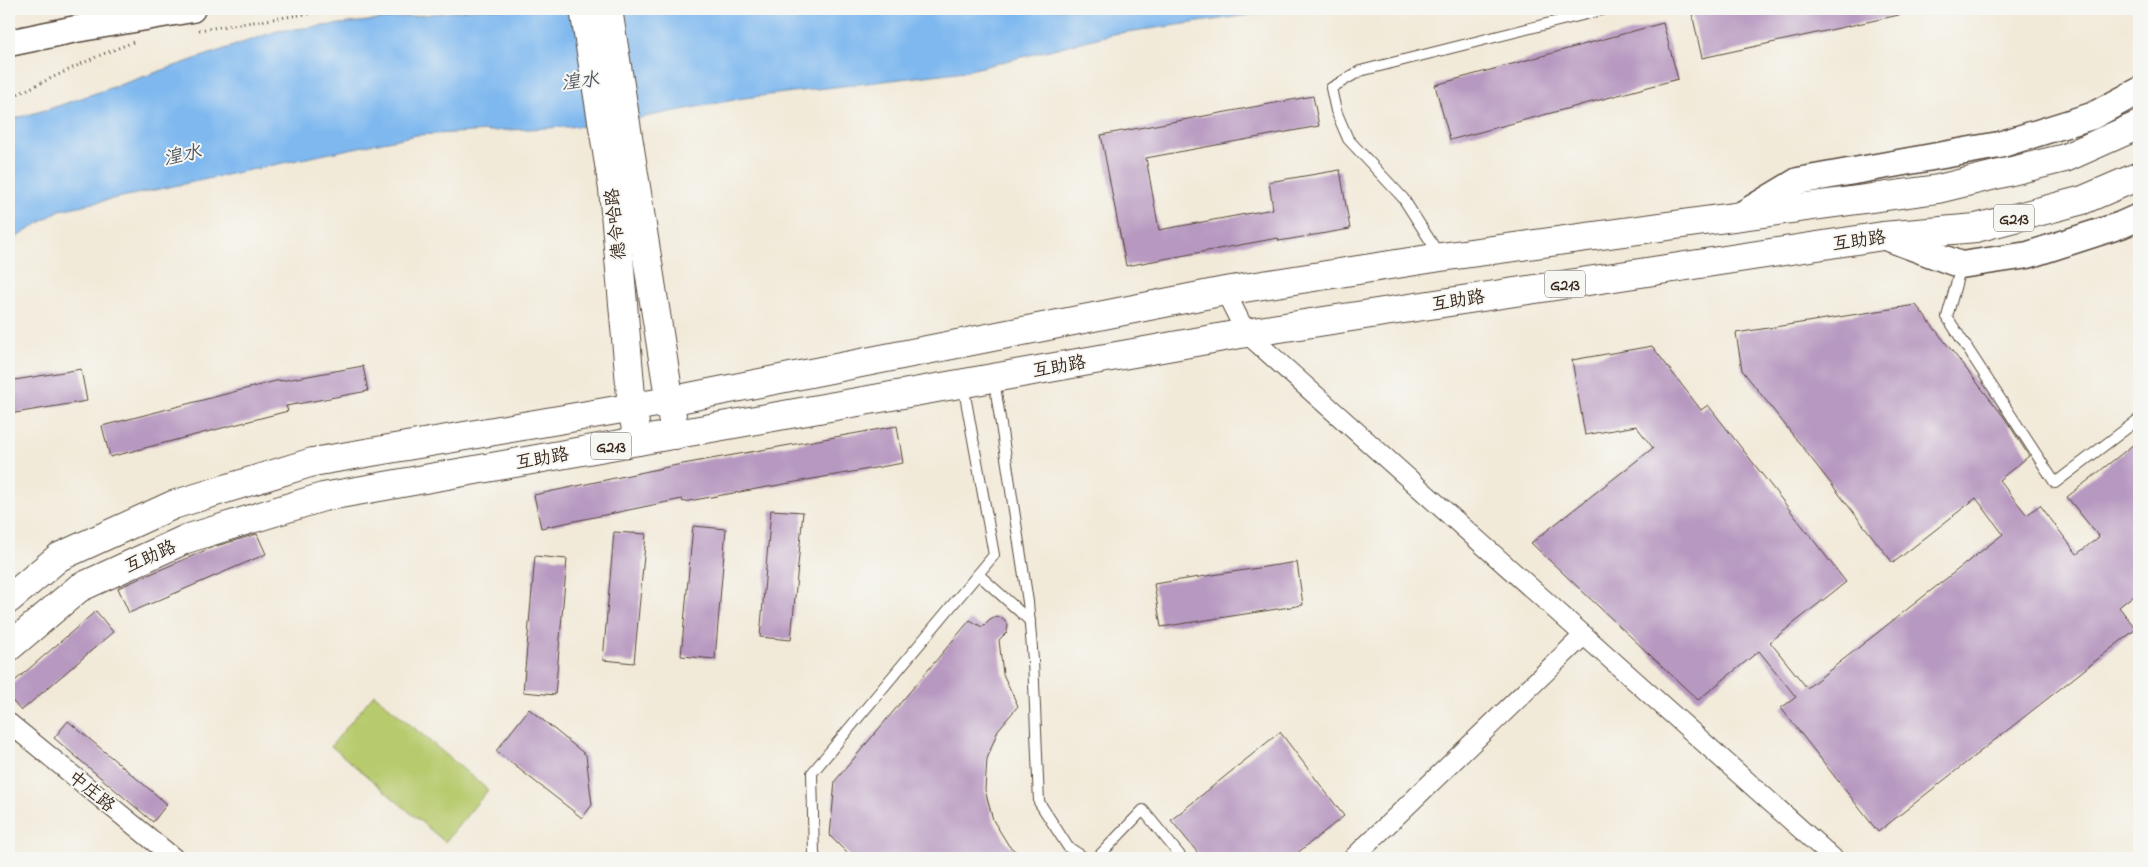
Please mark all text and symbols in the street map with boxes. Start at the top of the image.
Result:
water label: 湟水 [560,67,602,98]
water label: 湟水 [161,139,205,174]
street label: 德令哈路 [600,187,634,261]
road number: G213 [1994,204,2034,232]
street label: 互助路 [1831,225,1888,259]
road number: G213 [1545,270,1585,298]
street label: 互助路 [1430,285,1487,319]
street label: 互助路 [1031,350,1088,385]
road number: G213 [591,432,631,460]
street label: 互助路 [514,442,571,477]
street label: 互助路 [121,535,181,581]
street label: 中庄路 [62,765,120,820]

